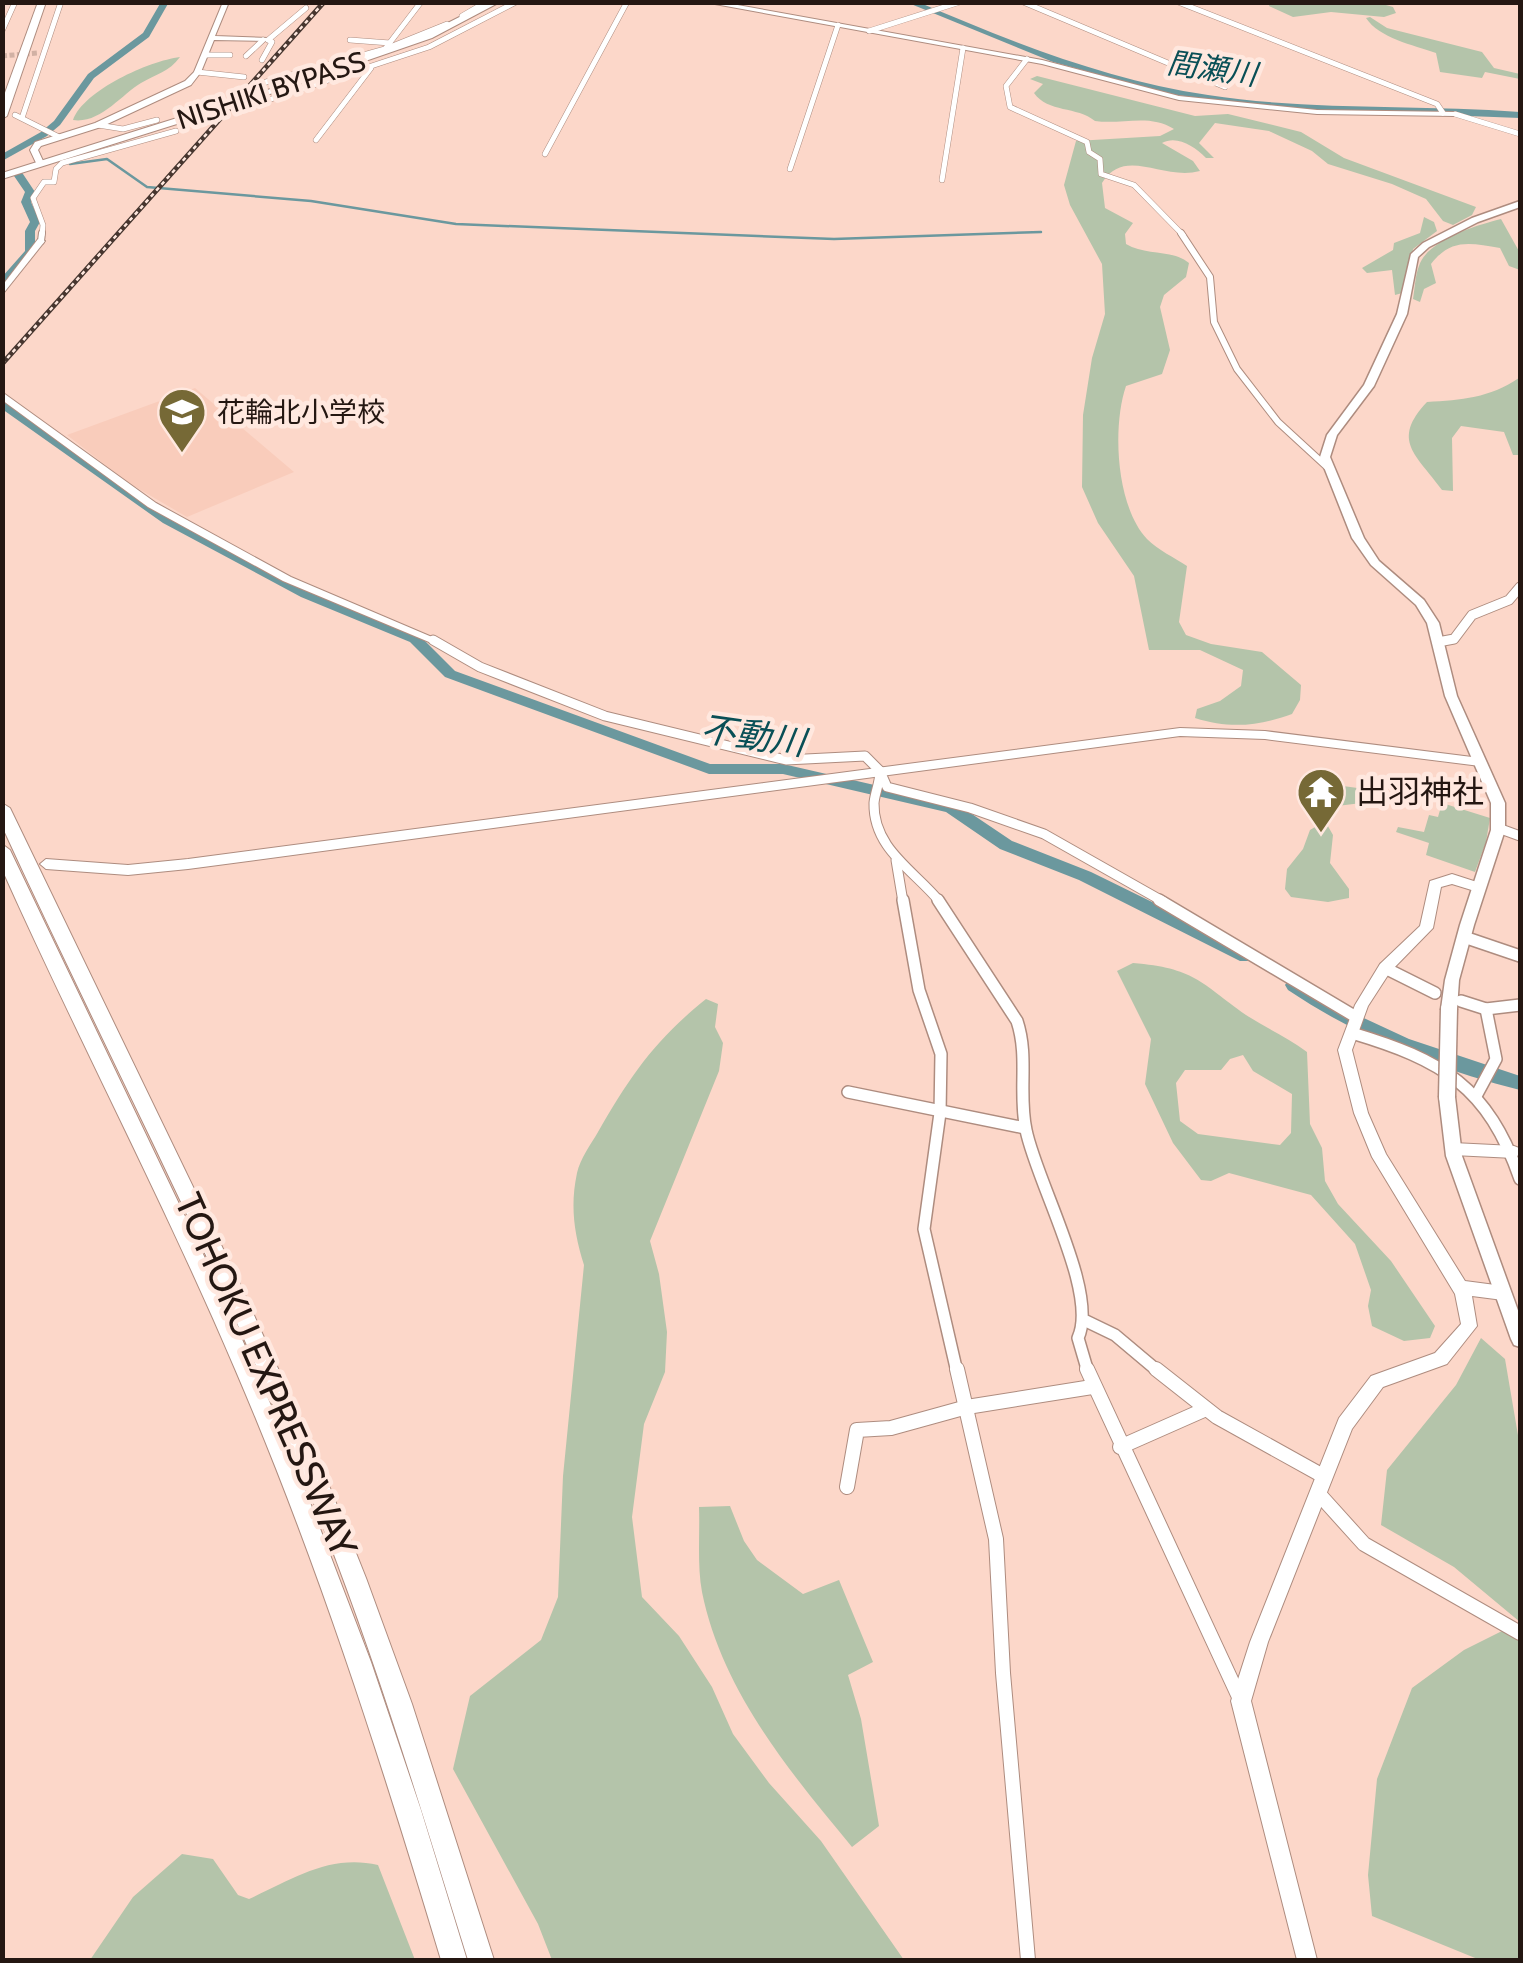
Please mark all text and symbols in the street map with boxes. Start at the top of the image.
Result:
street label: NISHIKI BYPASS [172,44,370,136]
water label: 間瀬川 [1165,44,1262,94]
school or university icon: 花輪北小学校 [156,386,208,454]
place label: 花輪北小学校 [217,395,385,429]
water label: 不動川 [698,707,812,765]
temple icon: 出羽神社 [1295,766,1347,834]
place label: 出羽神社 [1356,772,1484,811]
street label: TOHOKU EXPRESSWAY [165,1186,368,1564]

